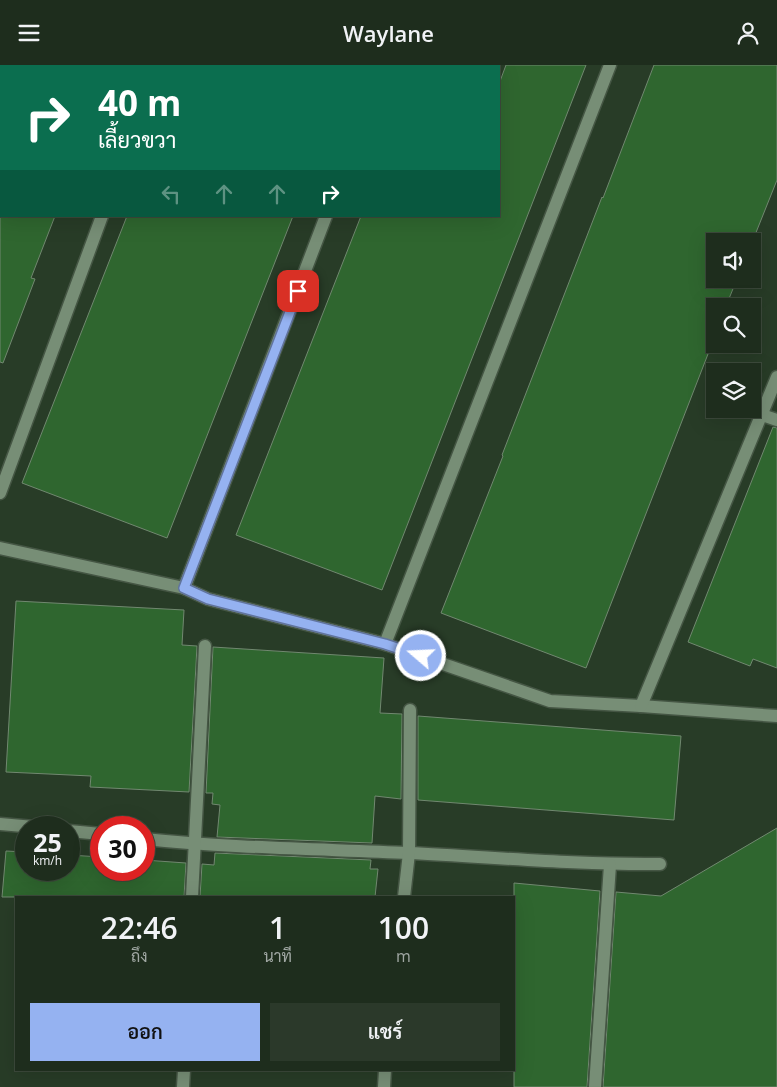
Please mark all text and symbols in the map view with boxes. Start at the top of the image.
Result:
text: Waylane [343,18,434,48]
icon: menu [15,19,43,47]
icon: person [734,19,762,47]
text: 40 m [98,79,181,126]
icon: right [15,85,80,150]
text: เลี้ยวขวา [98,124,176,154]
icon: left [157,180,185,208]
icon: ahead [210,180,238,208]
icon: ahead [263,180,291,208]
icon: right [316,180,344,208]
map controls [706,233,761,418]
button: sound [706,233,761,288]
pin [277,270,319,312]
icon: arrive [284,277,312,305]
button: search [706,298,761,353]
button: layers [706,363,761,418]
position arrow [394,629,446,681]
speed limit sign: 30 [90,816,155,881]
text: 25 [33,825,62,859]
text: km/h [33,852,62,869]
text: 22:46 [101,907,178,948]
text: 1 [269,907,286,948]
text: 100 [378,907,429,948]
text: ถึง [131,945,148,967]
text: นาที [263,945,292,967]
text: m [396,945,411,967]
button: ออก [30,1003,260,1061]
button: แชร์ [270,1003,500,1061]

